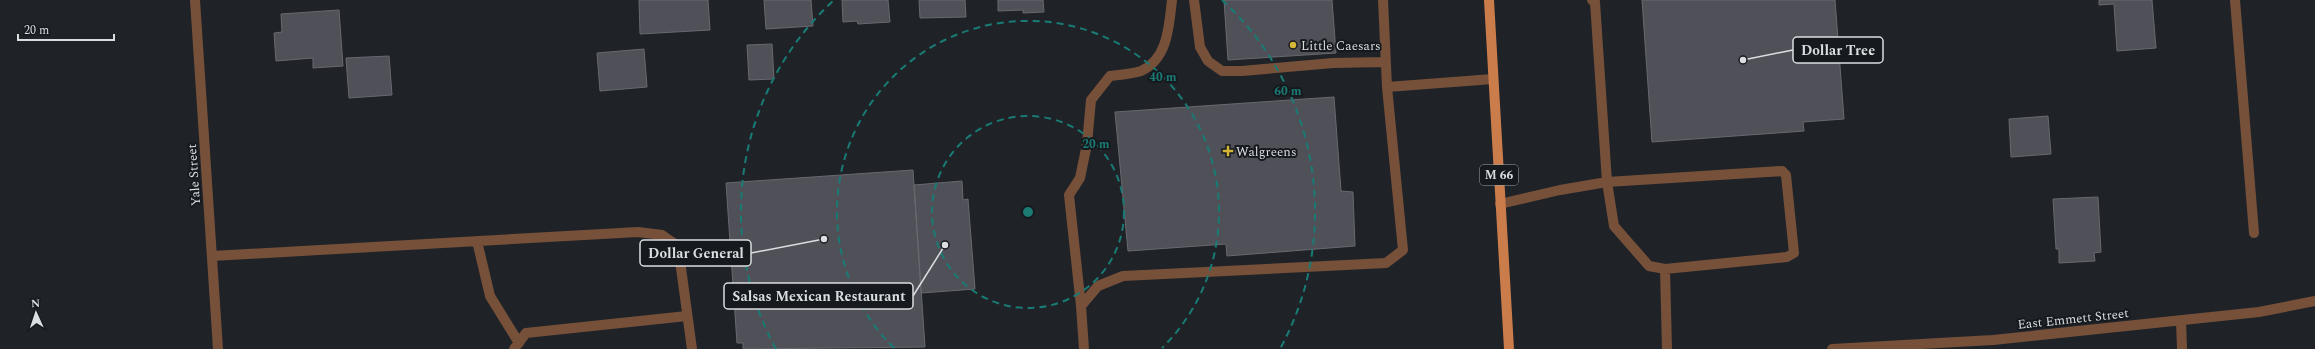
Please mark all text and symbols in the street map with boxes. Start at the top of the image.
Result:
scale bar [18,16,114,42]
text: 20 m [24,21,49,40]
place label: Little Caesars [1301,36,1381,56]
callout: Dollar Tree [1793,37,1883,63]
marker: Little Caesars [1288,40,1298,50]
text: Dollar Tree [1801,40,1875,61]
text: 40 m [1149,68,1177,87]
text: 60 m [1274,82,1302,101]
text: 20 m [1082,135,1110,154]
place label: Walgreens [1236,142,1297,162]
street label: Yale Street [182,143,206,207]
marker: Walgreens [1223,146,1233,156]
road number: M 66 [1480,165,1518,185]
centre of rings [1021,205,1035,219]
callout: Dollar General [640,240,751,266]
text: Dollar General [648,243,744,264]
callout: Salsas Mexican Restaurant [724,283,913,309]
text: Salsas Mexican Restaurant [732,286,906,307]
north arrow [16,293,56,333]
text: N [31,295,40,312]
street label: East Emmett Street [2016,303,2130,335]

